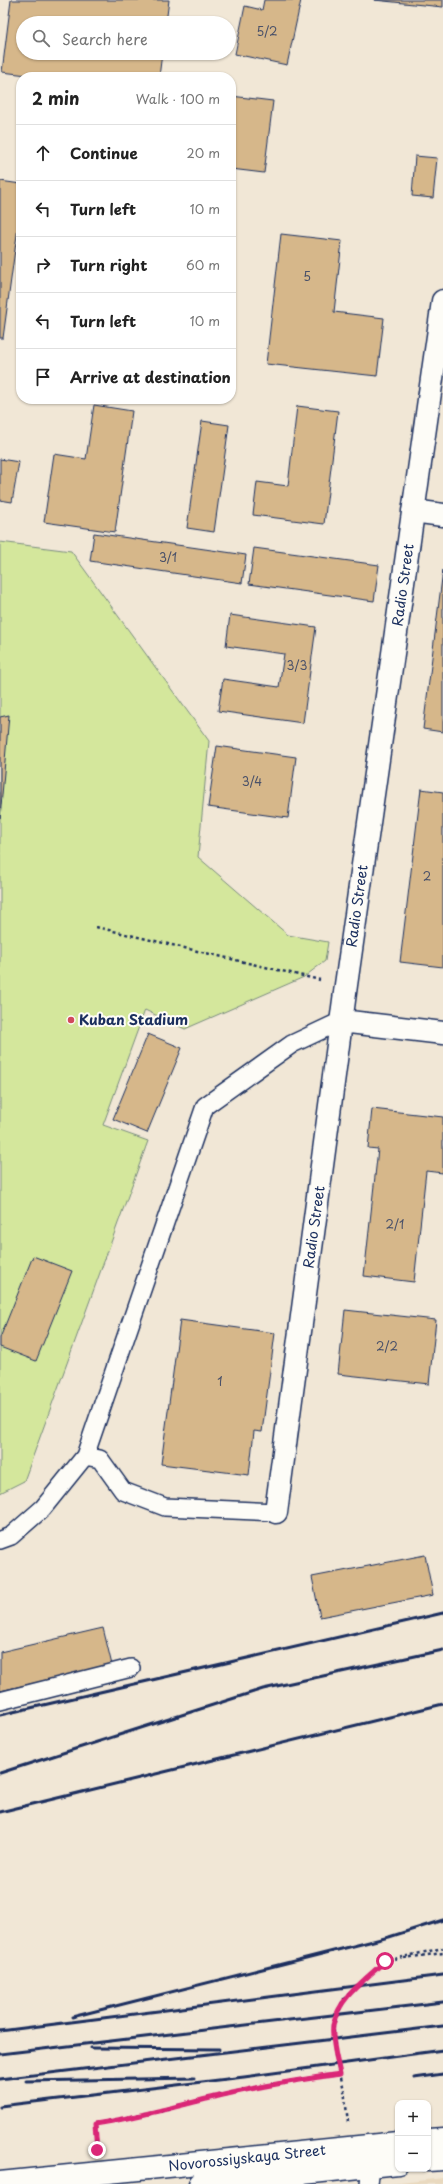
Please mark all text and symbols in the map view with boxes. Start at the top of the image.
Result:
search box [16,16,236,60]
house number: 5/2 [256,22,278,40]
icon: search [30,27,52,49]
text: Search here [62,27,148,50]
text: 2 min [32,85,79,111]
text: Walk · 100 m [136,89,220,108]
text: Continue [70,141,138,164]
icon: ahead [32,142,54,164]
text: 20 m [186,143,220,162]
text: Turn left [70,197,136,220]
icon: left [32,198,54,220]
text: 10 m [190,199,220,218]
text: Turn right [70,253,147,276]
icon: right [32,254,54,276]
text: 60 m [186,255,220,274]
house number: 5 [303,267,311,285]
text: Turn left [70,309,136,332]
icon: left [32,310,54,332]
text: 10 m [190,311,220,330]
text: Arrive at destination [70,365,231,388]
icon: arrive [32,366,54,388]
street label: Radio Street [386,542,419,628]
house number: 3/1 [159,548,177,566]
house number: 3/3 [287,656,307,674]
house number: 3/4 [242,772,262,790]
street label: Radio Street [340,863,373,949]
house number: 2 [423,867,431,885]
place label: Kuban Stadium [79,1009,188,1030]
marker: Kuban Stadium [66,1015,76,1025]
street label: Radio Street [297,1184,330,1270]
house number: 2/1 [386,1215,404,1233]
house number: 2/2 [376,1337,398,1355]
house number: 1 [217,1372,223,1390]
route start [376,1952,394,1970]
map controls [395,2100,431,2172]
button: + [395,2100,431,2136]
button: − [395,2136,431,2172]
street label: Novorossiyskaya Street [167,2139,327,2176]
route end [88,2141,106,2159]

